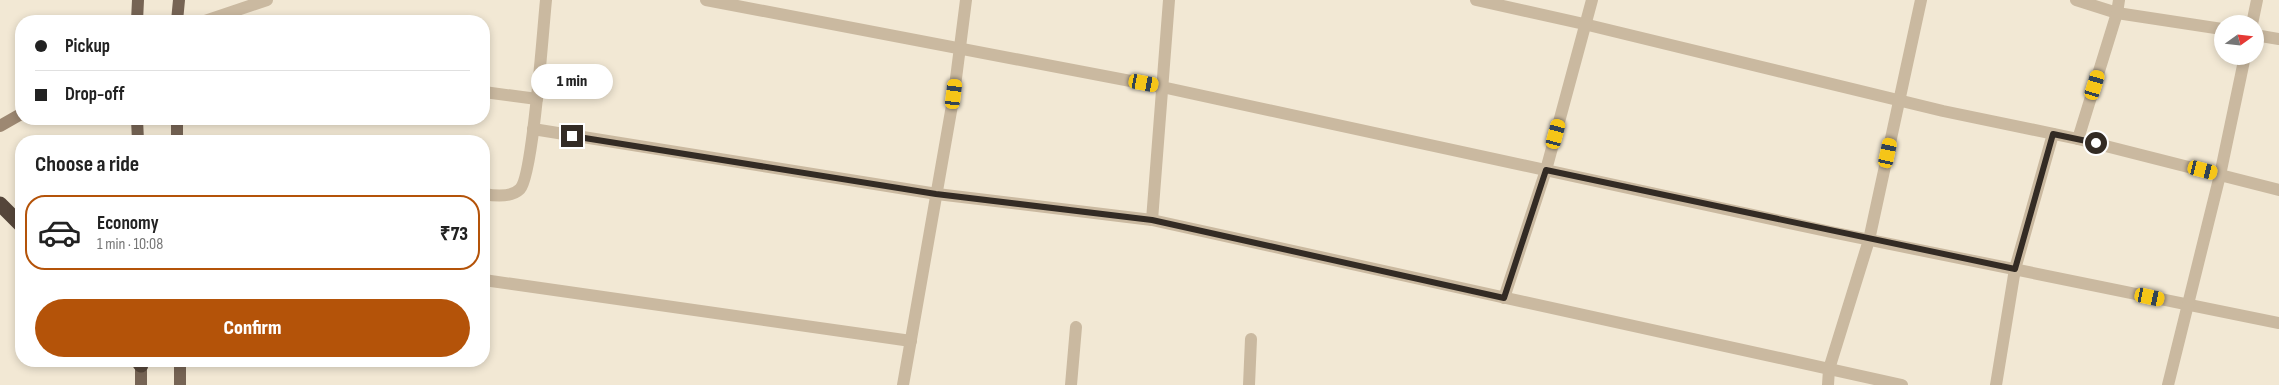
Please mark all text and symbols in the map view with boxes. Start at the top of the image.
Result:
north arrow [2214,15,2264,65]
map controls [2214,15,2264,65]
text: Pickup [65,35,110,58]
callout: 1 min [531,64,613,98]
car [2083,68,2106,102]
text: 1 min [557,72,587,91]
car [1127,73,1160,93]
car [944,78,963,110]
text: Drop-off [65,83,125,106]
car [1544,118,1567,150]
route end [561,125,583,147]
route start [2085,132,2107,154]
car [1877,137,1898,169]
text: Choose a ride [35,151,139,178]
car [2186,159,2219,181]
icon: car [37,210,82,255]
text: Economy [97,212,159,235]
text: ₹73 [440,223,468,246]
text: 1 min · 10:08 [97,235,163,254]
car [2133,287,2166,307]
button: Confirm [35,299,470,357]

